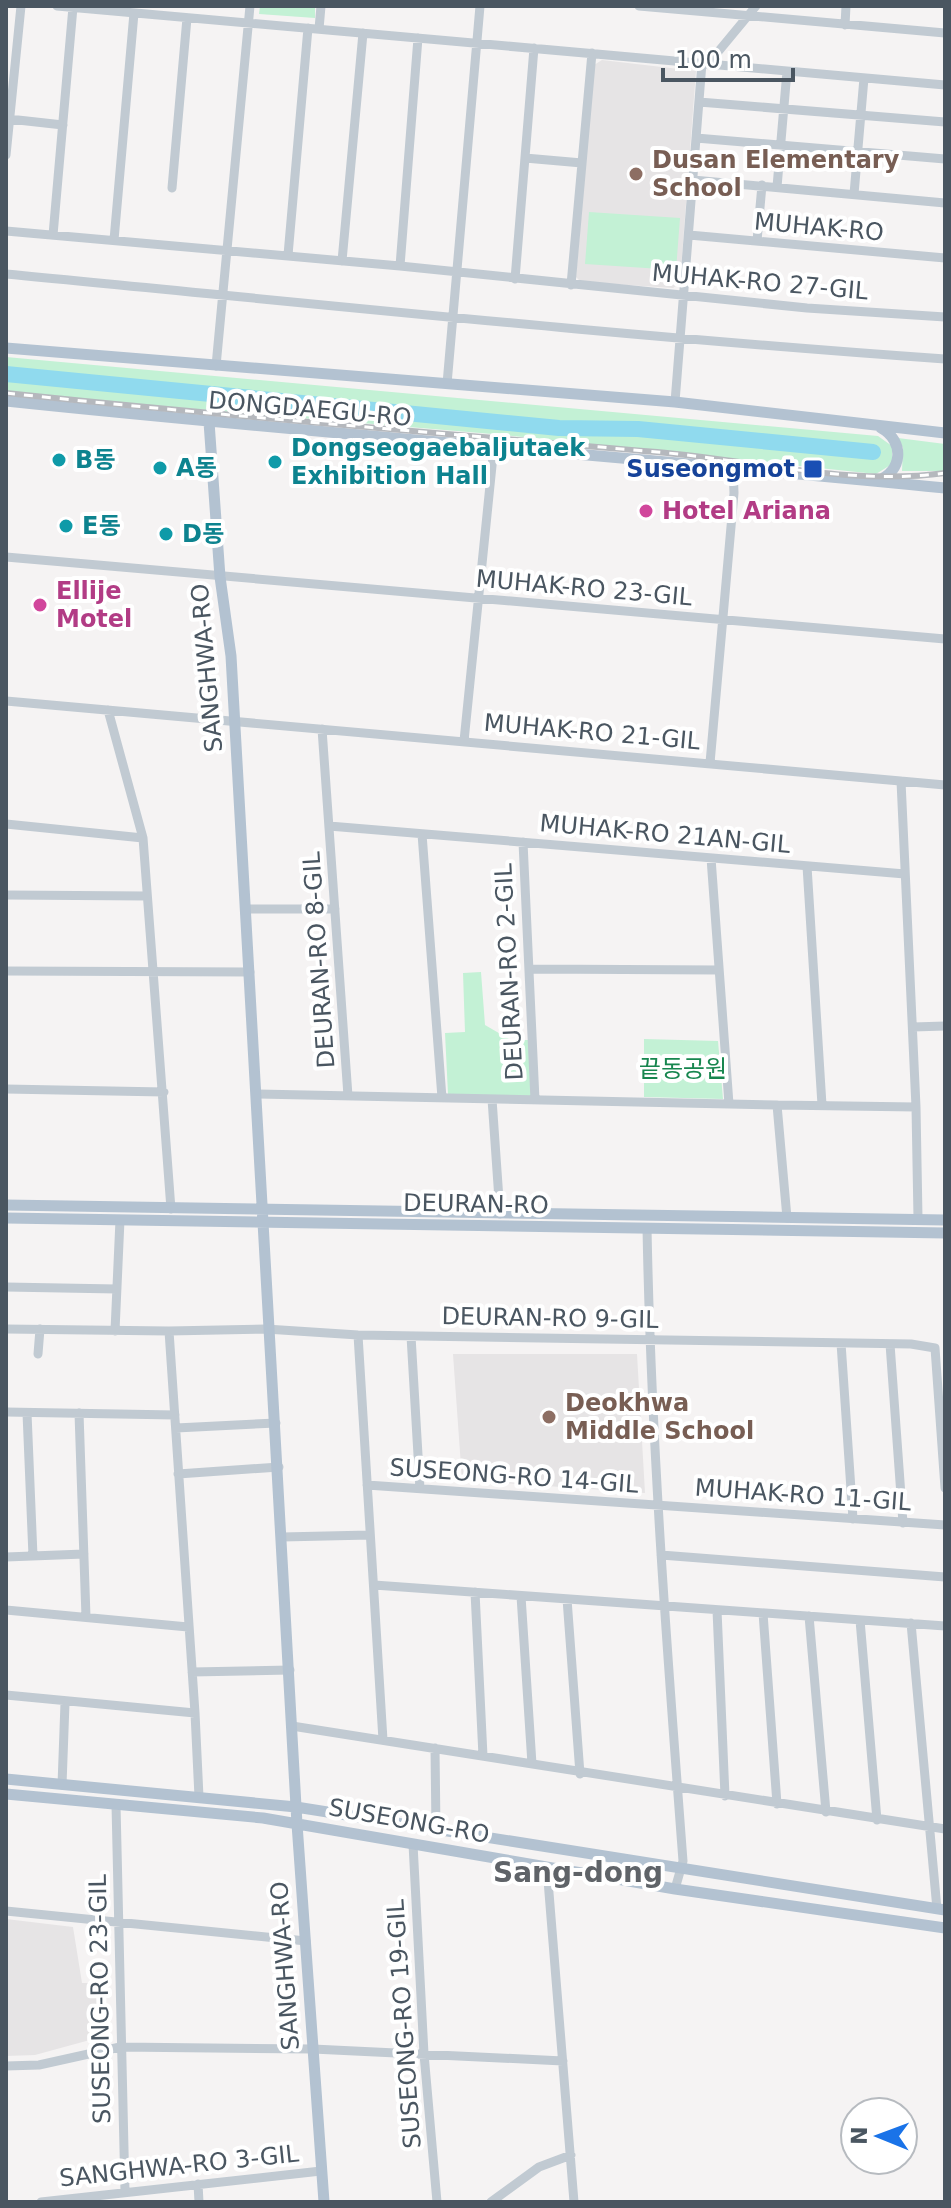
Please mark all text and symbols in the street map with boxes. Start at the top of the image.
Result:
scale bar [663,32,793,82]
text: 100 m [675,46,752,74]
place label: Dusan Elementary School [652,146,900,202]
marker: Dusan Elementary School [627,165,645,183]
street label: MUHAK-RO [753,207,885,247]
street label: MUHAK-RO 27-GIL [651,259,870,305]
street label: DONGDAEGU-RO [207,386,413,432]
place label: Dongseogaebaljutaek Exhibition Hall [291,434,586,490]
place label: B동 [75,446,115,474]
marker: B동 [50,451,68,469]
marker: Dongseogaebaljutaek Exhibition Hall [266,453,284,471]
place label: A동 [176,454,217,482]
place label: Suseongmot [626,455,795,483]
marker: Suseongmot [802,458,824,480]
marker: A동 [151,459,169,477]
place label: Hotel Ariana [662,497,831,525]
marker: Hotel Ariana [637,502,655,520]
place label: E동 [82,512,120,540]
marker: E동 [57,517,75,535]
place label: D동 [182,520,224,548]
marker: D동 [157,525,175,543]
street label: MUHAK-RO 23-GIL [475,565,694,611]
place label: Ellije Motel [56,577,132,633]
street label: SANGHWA-RO [186,582,228,754]
marker: Ellije Motel [31,596,49,614]
street label: MUHAK-RO 21-GIL [483,709,702,755]
street label: MUHAK-RO 21AN-GIL [539,809,792,859]
street label: DEURAN-RO 8-GIL [297,850,341,1069]
street label: DEURAN-RO 2-GIL [489,862,529,1081]
park label: 끝동공원 [639,1055,727,1083]
street label: DEURAN-RO [403,1189,549,1219]
street label: DEURAN-RO 9-GIL [441,1302,659,1334]
place label: Deokhwa Middle School [565,1389,754,1445]
marker: Deokhwa Middle School [540,1408,558,1426]
street label: SUSEONG-RO 14-GIL [389,1453,640,1499]
street label: MUHAK-RO 11-GIL [694,1473,913,1517]
street label: SUSEONG-RO [326,1793,492,1849]
district label: Sang-dong [493,1856,663,1889]
street label: SUSEONG-RO 23-GIL [84,1873,116,2124]
street label: SANGHWA-RO [265,1881,305,2051]
street label: SUSEONG-RO 19-GIL [381,1898,427,2149]
north arrow [839,2096,919,2176]
text: N [847,2126,872,2145]
street label: SANGHWA-RO 3-GIL [58,2139,301,2193]

